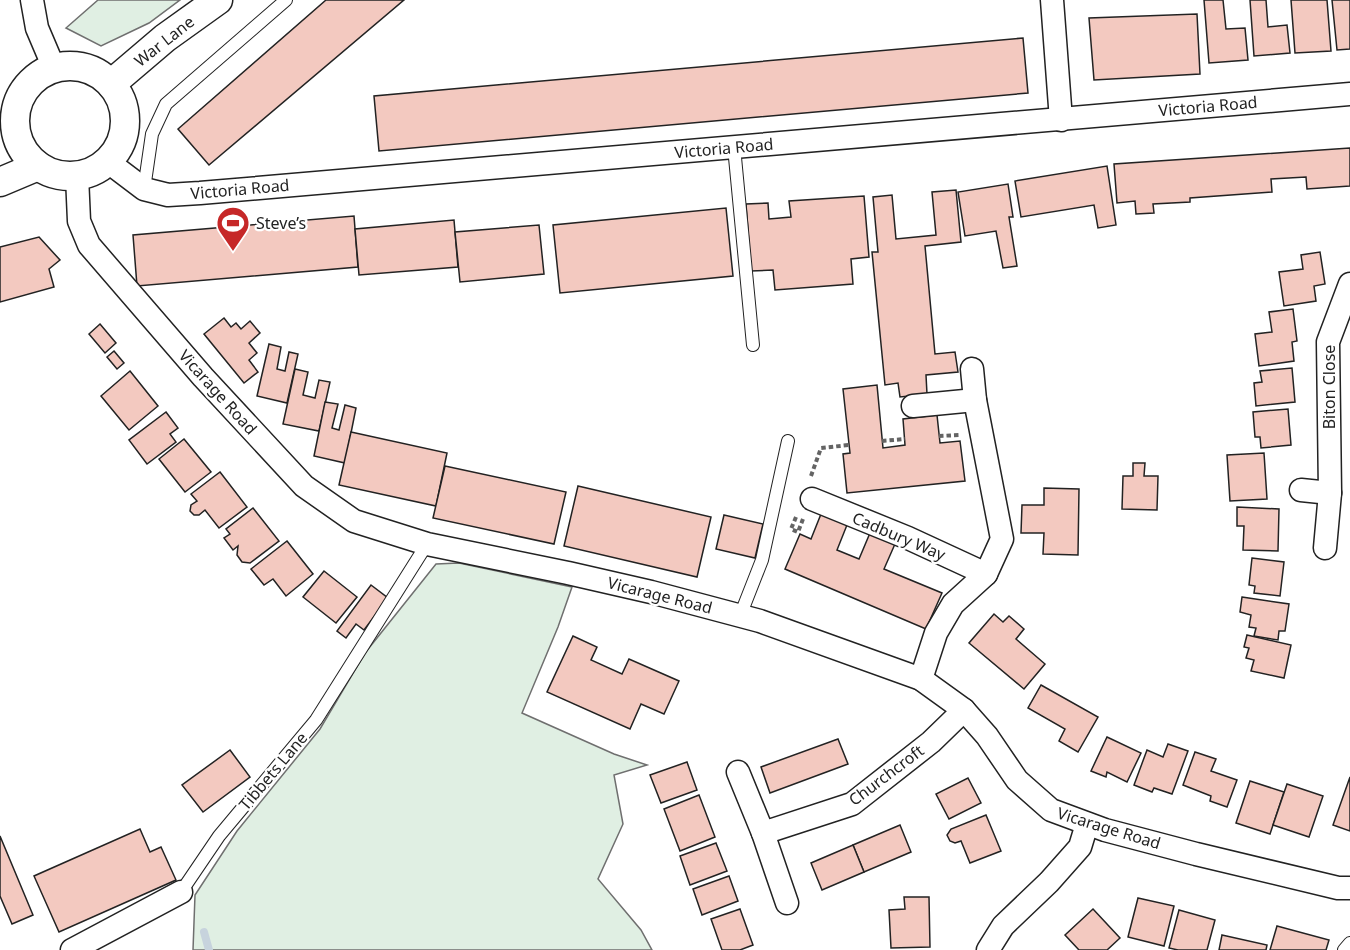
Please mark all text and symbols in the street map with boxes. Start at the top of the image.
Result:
street label: War Lane [129,11,199,71]
street label: Victoria Road [1158,91,1258,121]
street label: Victoria Road [674,133,774,163]
street label: Victoria Road [190,174,290,204]
sports icon: Steve’s [215,205,251,252]
place label: Steve’s [256,212,306,234]
street label: Vicarage Road [174,345,262,439]
street label: Biton Close [1318,345,1340,429]
street label: Cadbury Way [849,506,950,566]
street label: Vicarage Road [605,571,715,619]
street label: Tibbets Lane [234,727,312,815]
street label: Churchcroft [844,739,928,810]
street label: Vicarage Road [1055,802,1163,854]

